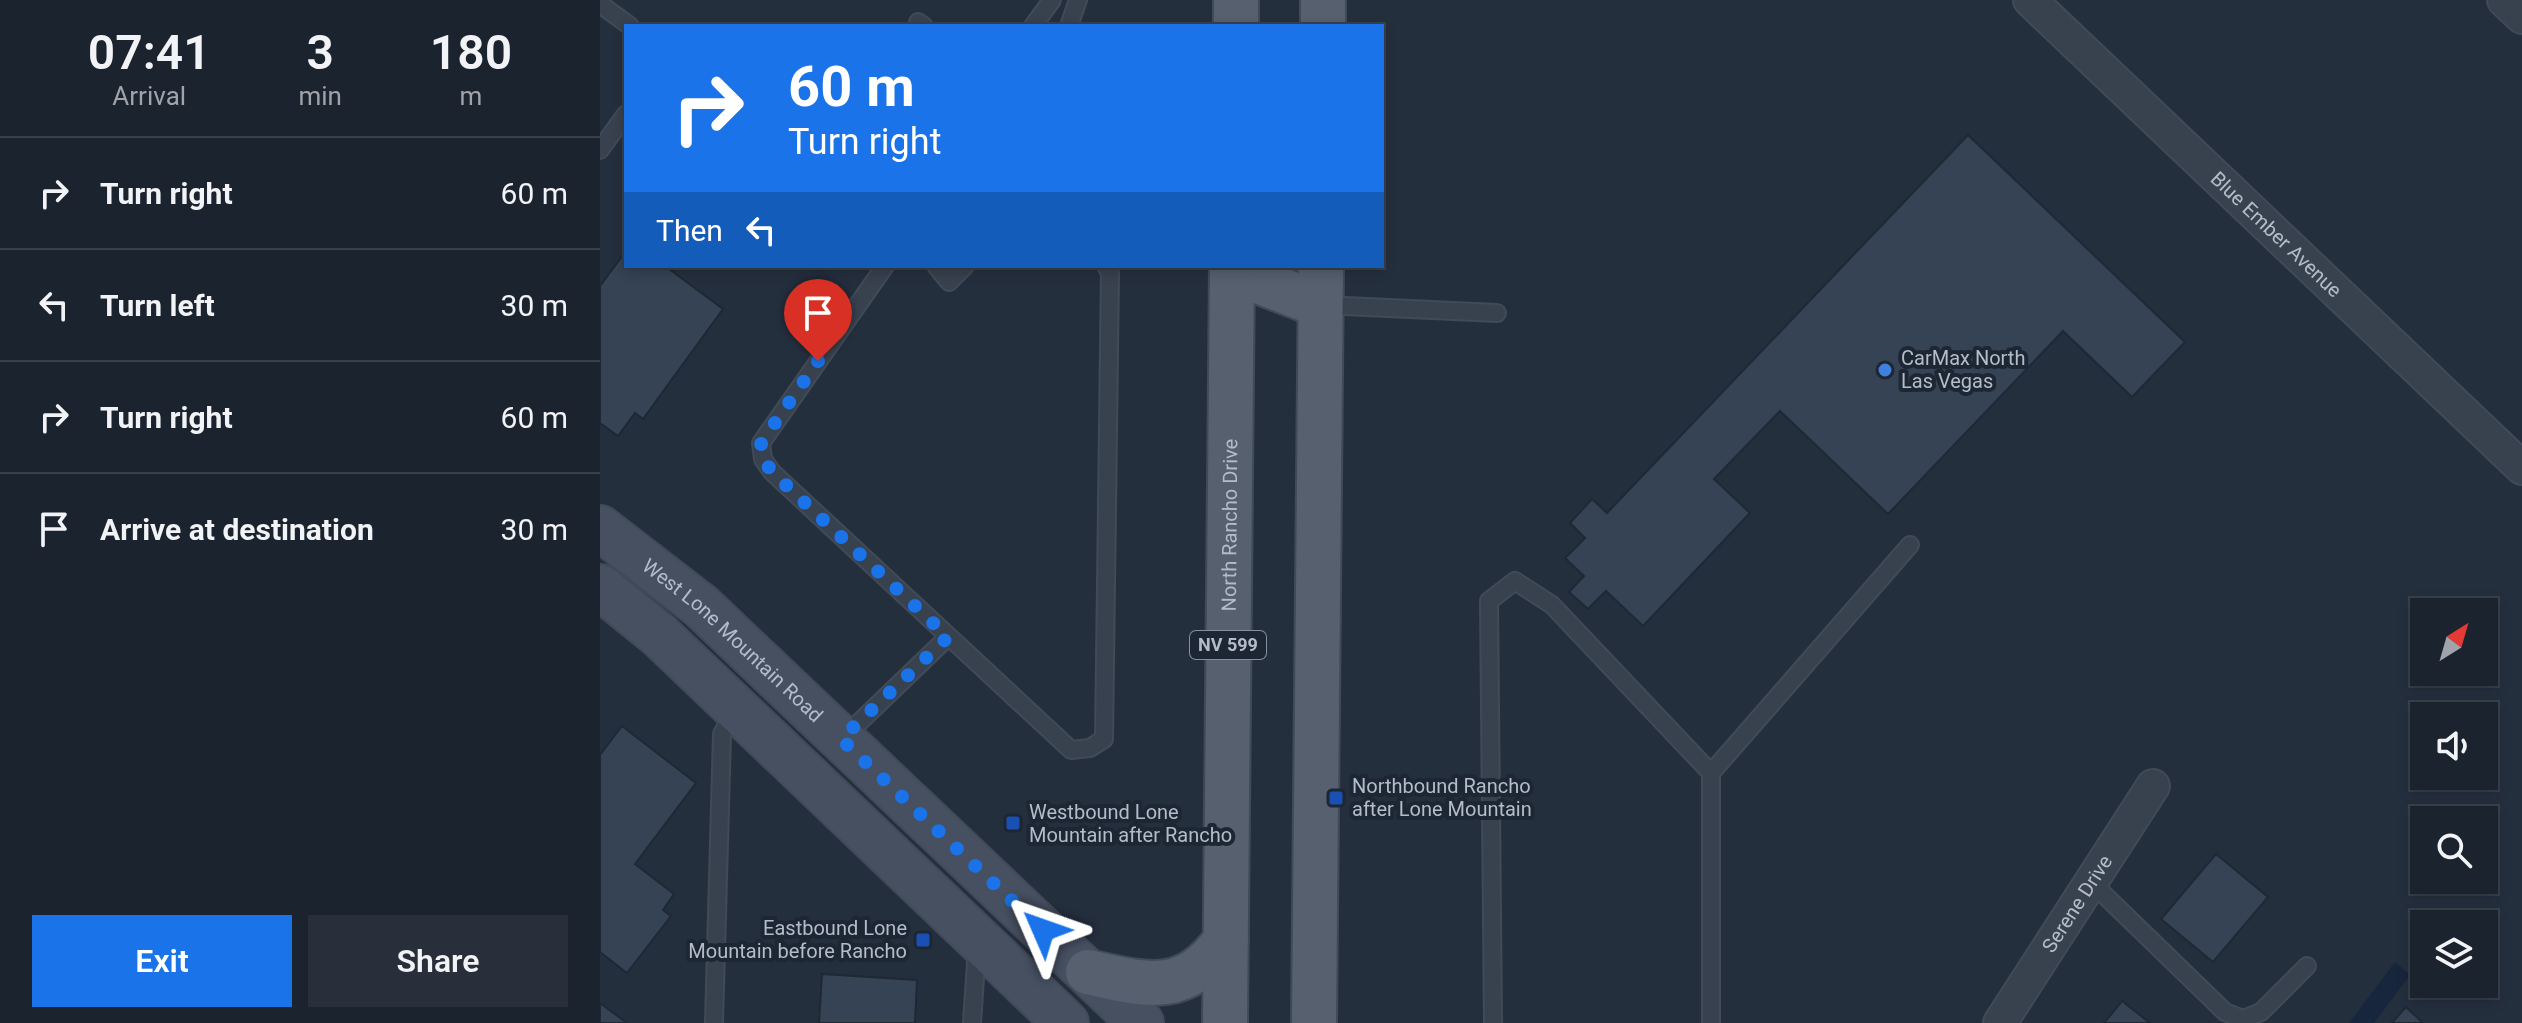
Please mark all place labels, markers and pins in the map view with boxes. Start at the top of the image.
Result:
pin [784,279,852,361]
place label: CarMax North Las Vegas [1901,346,2025,393]
marker: CarMax North Las Vegas [1876,361,1894,379]
place label: Northbound Rancho after Lone Mountain [1352,774,1532,821]
marker: Northbound Rancho after Lone Mountain [1327,789,1345,807]
place label: Westbound Lone Mountain after Rancho [1029,800,1232,847]
marker: Westbound Lone Mountain after Rancho [1004,814,1022,832]
place label: Eastbound Lone Mountain before Rancho [688,916,907,963]
marker: Eastbound Lone Mountain before Rancho [914,931,932,949]

